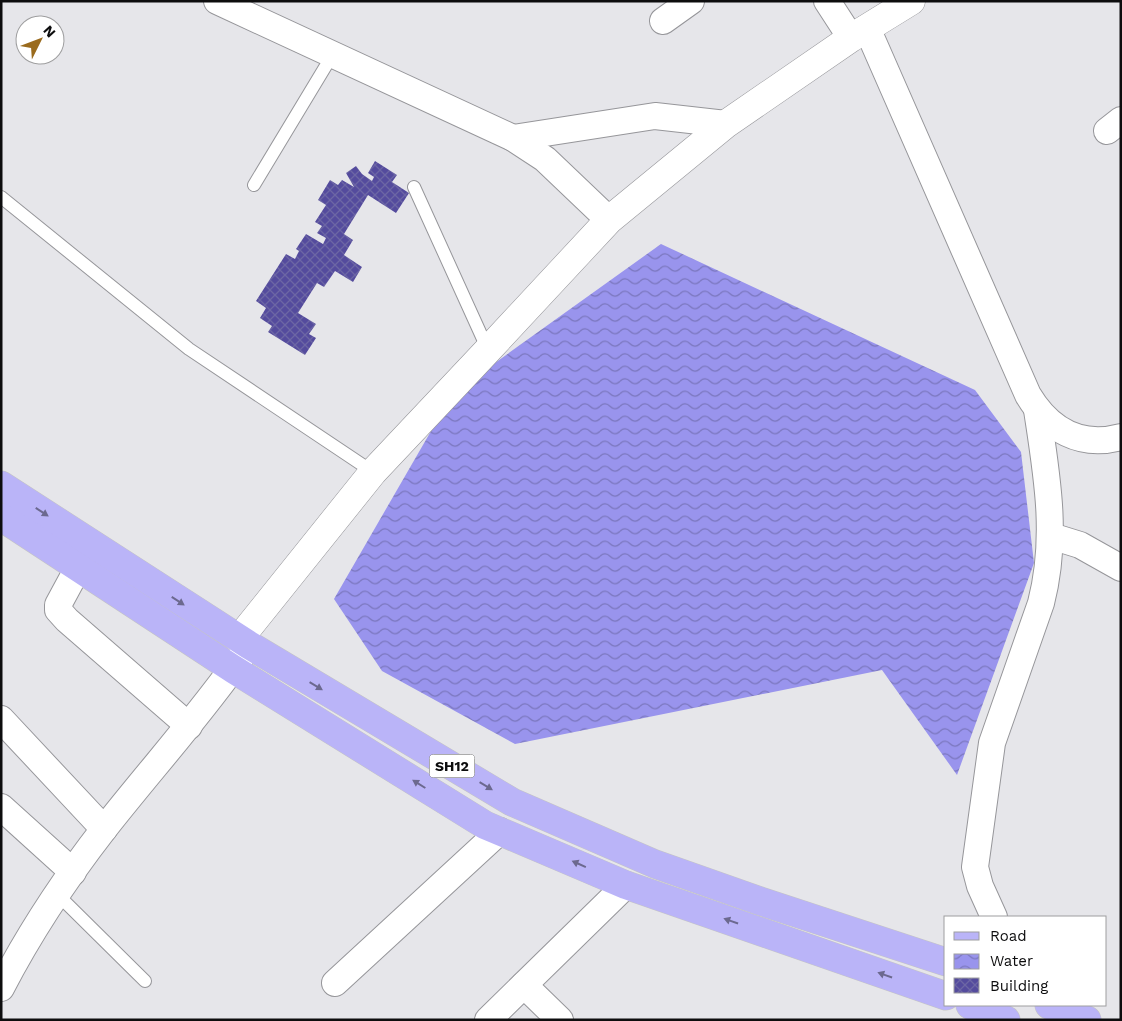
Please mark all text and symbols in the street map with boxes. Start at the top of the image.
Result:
north arrow [15,15,65,65]
text: N [40,22,59,41]
one-way arrow [35,507,49,516]
one-way arrow [171,596,184,605]
one-way arrow [310,681,323,690]
road number: SH12 [430,754,474,778]
one-way arrow [412,779,425,788]
one-way arrow [480,782,493,791]
one-way arrow [572,859,586,867]
legend [944,916,1107,1006]
one-way arrow [723,917,738,925]
text: Road [990,927,1027,945]
text: Water [990,952,1033,970]
one-way arrow [877,971,892,978]
text: Building [990,977,1048,995]

